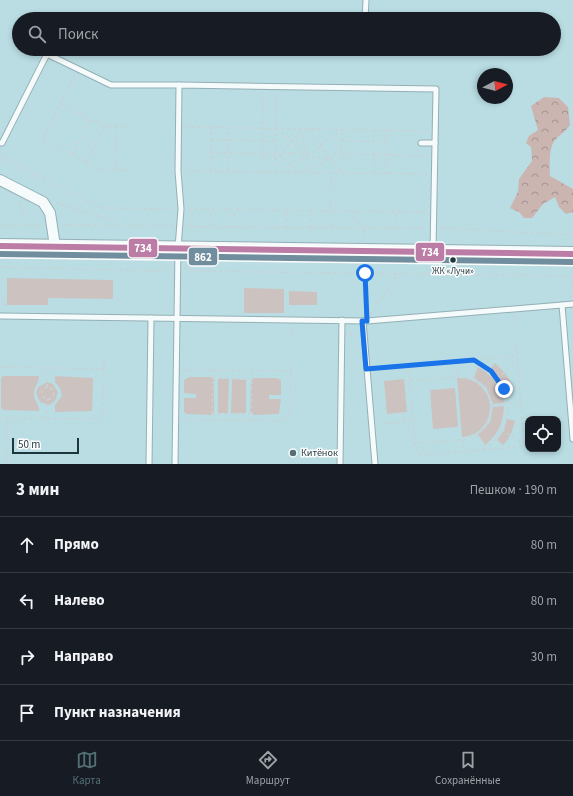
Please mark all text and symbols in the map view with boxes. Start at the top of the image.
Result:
search box [12,12,561,56]
icon: search [26,23,48,45]
text: Поиск [58,24,99,45]
north arrow [477,68,513,104]
line badge: 734 [128,238,158,258]
text: 734 [134,241,152,256]
line badge: 734 [415,242,445,262]
text: 734 [421,245,439,260]
line badge: 862 [188,247,218,266]
text: 862 [194,250,212,265]
marker: ЖК «Лучи» [448,255,458,265]
route start [356,264,374,282]
place label: ЖК «Лучи» [432,265,474,278]
route end [495,380,513,398]
map controls [525,416,561,452]
button: locate [525,416,561,452]
scale bar [12,436,79,455]
text: 50 m [18,437,40,452]
place label: Китёнок [301,446,338,460]
marker: Китёнок [288,448,298,458]
text: 3 мин [16,478,59,502]
text: Пешком · 190 m [470,481,557,499]
icon: ahead [16,534,38,556]
text: Прямо [54,534,99,555]
text: 80 m [531,536,557,554]
icon: left [16,590,38,612]
text: Налево [54,590,105,611]
text: 80 m [531,592,557,610]
icon: right [16,646,38,668]
text: Направо [54,646,113,667]
text: 30 m [531,648,557,666]
icon: arrive [16,702,38,724]
text: Пункт назначения [54,702,181,723]
tab: Карта [73,749,101,788]
tab: Маршрут [246,749,290,788]
tab: Сохранённые [435,749,500,788]

